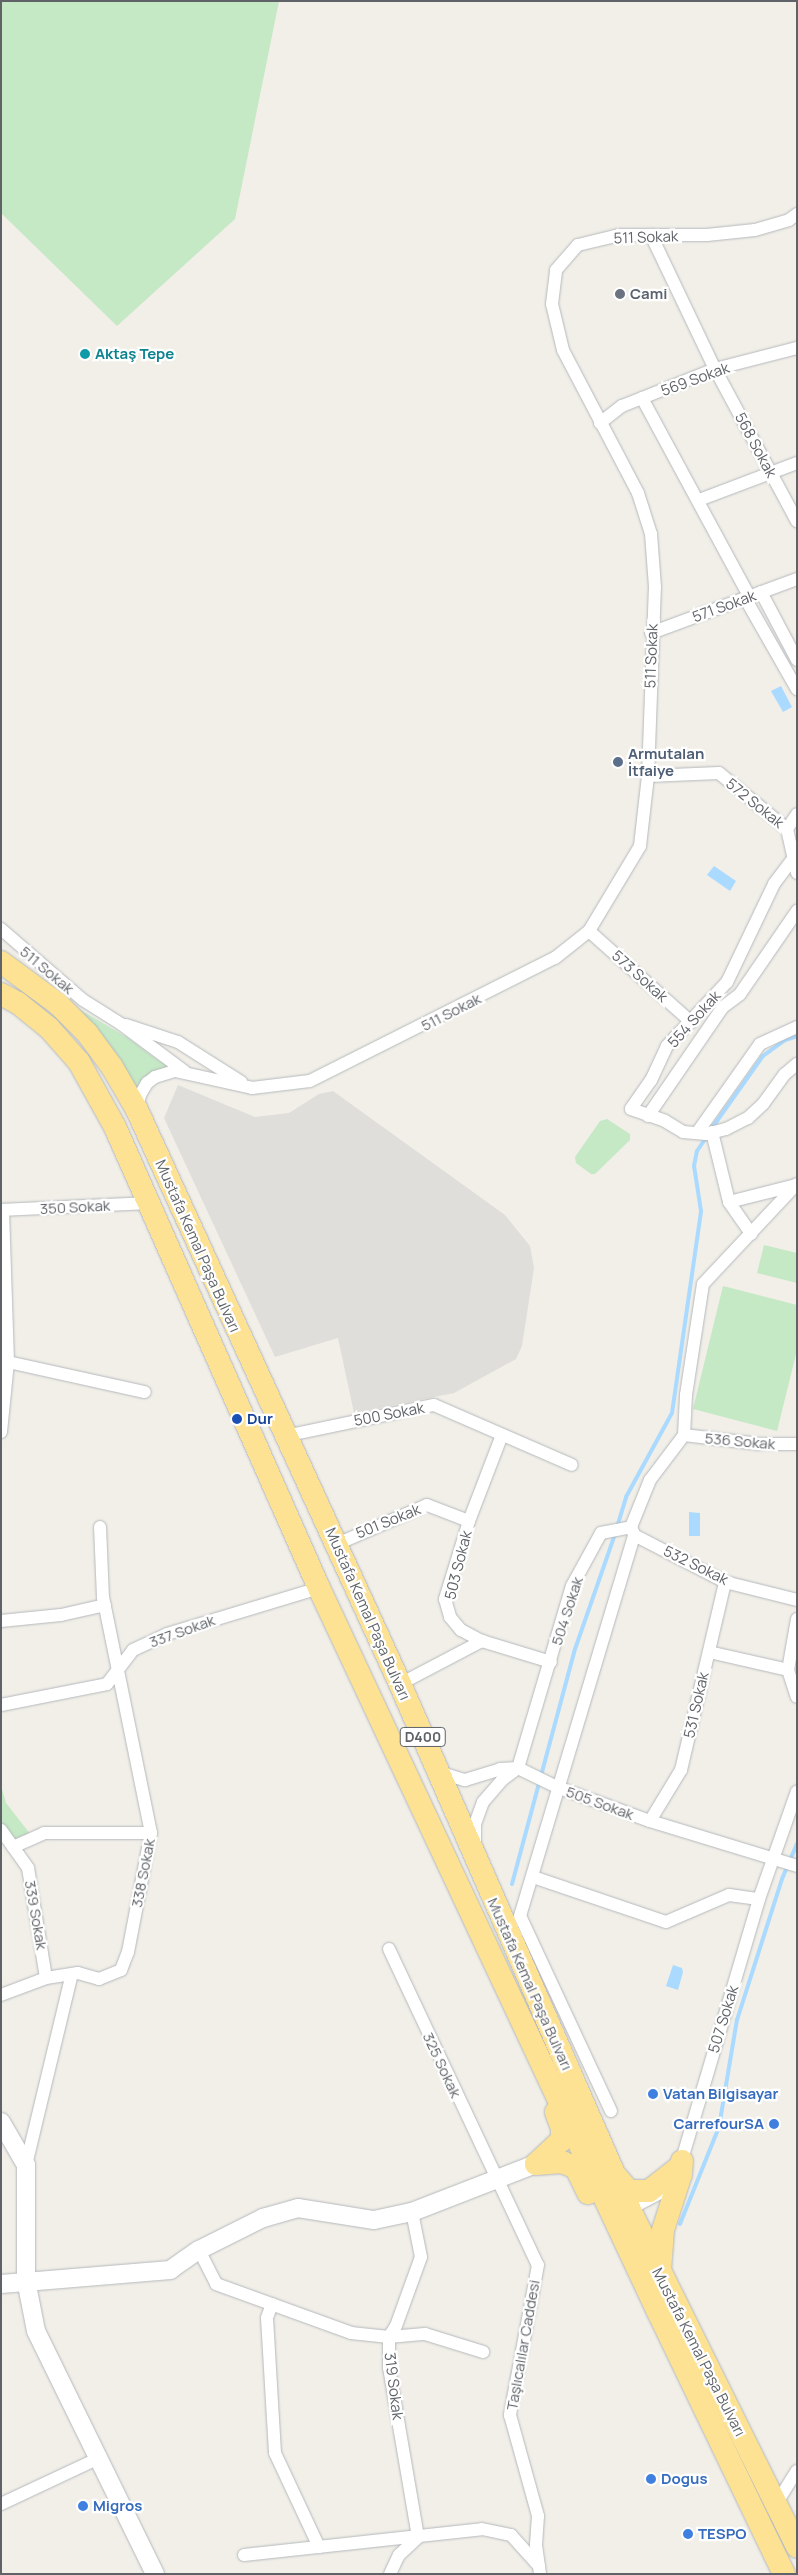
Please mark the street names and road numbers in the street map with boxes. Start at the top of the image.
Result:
street label: 511 Sokak [613,227,679,247]
street label: 569 Sokak [658,358,732,400]
street label: 568 Sokak [731,409,781,481]
street label: 571 Sokak [690,586,758,626]
street label: 511 Sokak [641,623,661,689]
street label: 572 Sokak [722,774,788,832]
street label: 511 Sokak [16,942,78,998]
street label: 573 Sokak [608,946,672,1006]
street label: 554 Sokak [664,987,724,1051]
street label: 511 Sokak [418,989,484,1035]
street label: Mustafa Kemal Paşa Bulvarı [152,1157,244,1335]
street label: 350 Sokak [39,1196,111,1218]
street label: 500 Sokak [352,1398,426,1430]
street label: 536 Sokak [704,1429,776,1453]
street label: 501 Sokak [353,1500,423,1542]
street label: Mustafa Kemal Paşa Bulvarı [322,1525,414,1703]
street label: 503 Sokak [441,1529,475,1601]
street label: 532 Sokak [661,1542,731,1588]
street label: 504 Sokak [547,1574,587,1648]
street label: 337 Sokak [147,1611,217,1651]
street label: 531 Sokak [680,1670,712,1740]
road number: D400 [399,1725,447,1748]
street label: 505 Sokak [564,1782,636,1824]
street label: 338 Sokak [128,1837,158,1909]
street label: 339 Sokak [21,1879,51,1951]
street label: Mustafa Kemal Paşa Bulvarı [484,1895,576,2073]
street label: 507 Sokak [704,1983,742,2055]
street label: 325 Sokak [419,2030,465,2100]
street label: Mustafa Kemal Paşa Bulvarı [649,2265,749,2439]
street label: Taşlıcalılar Caddesi [503,2278,543,2412]
street label: 319 Sokak [381,2351,407,2421]

